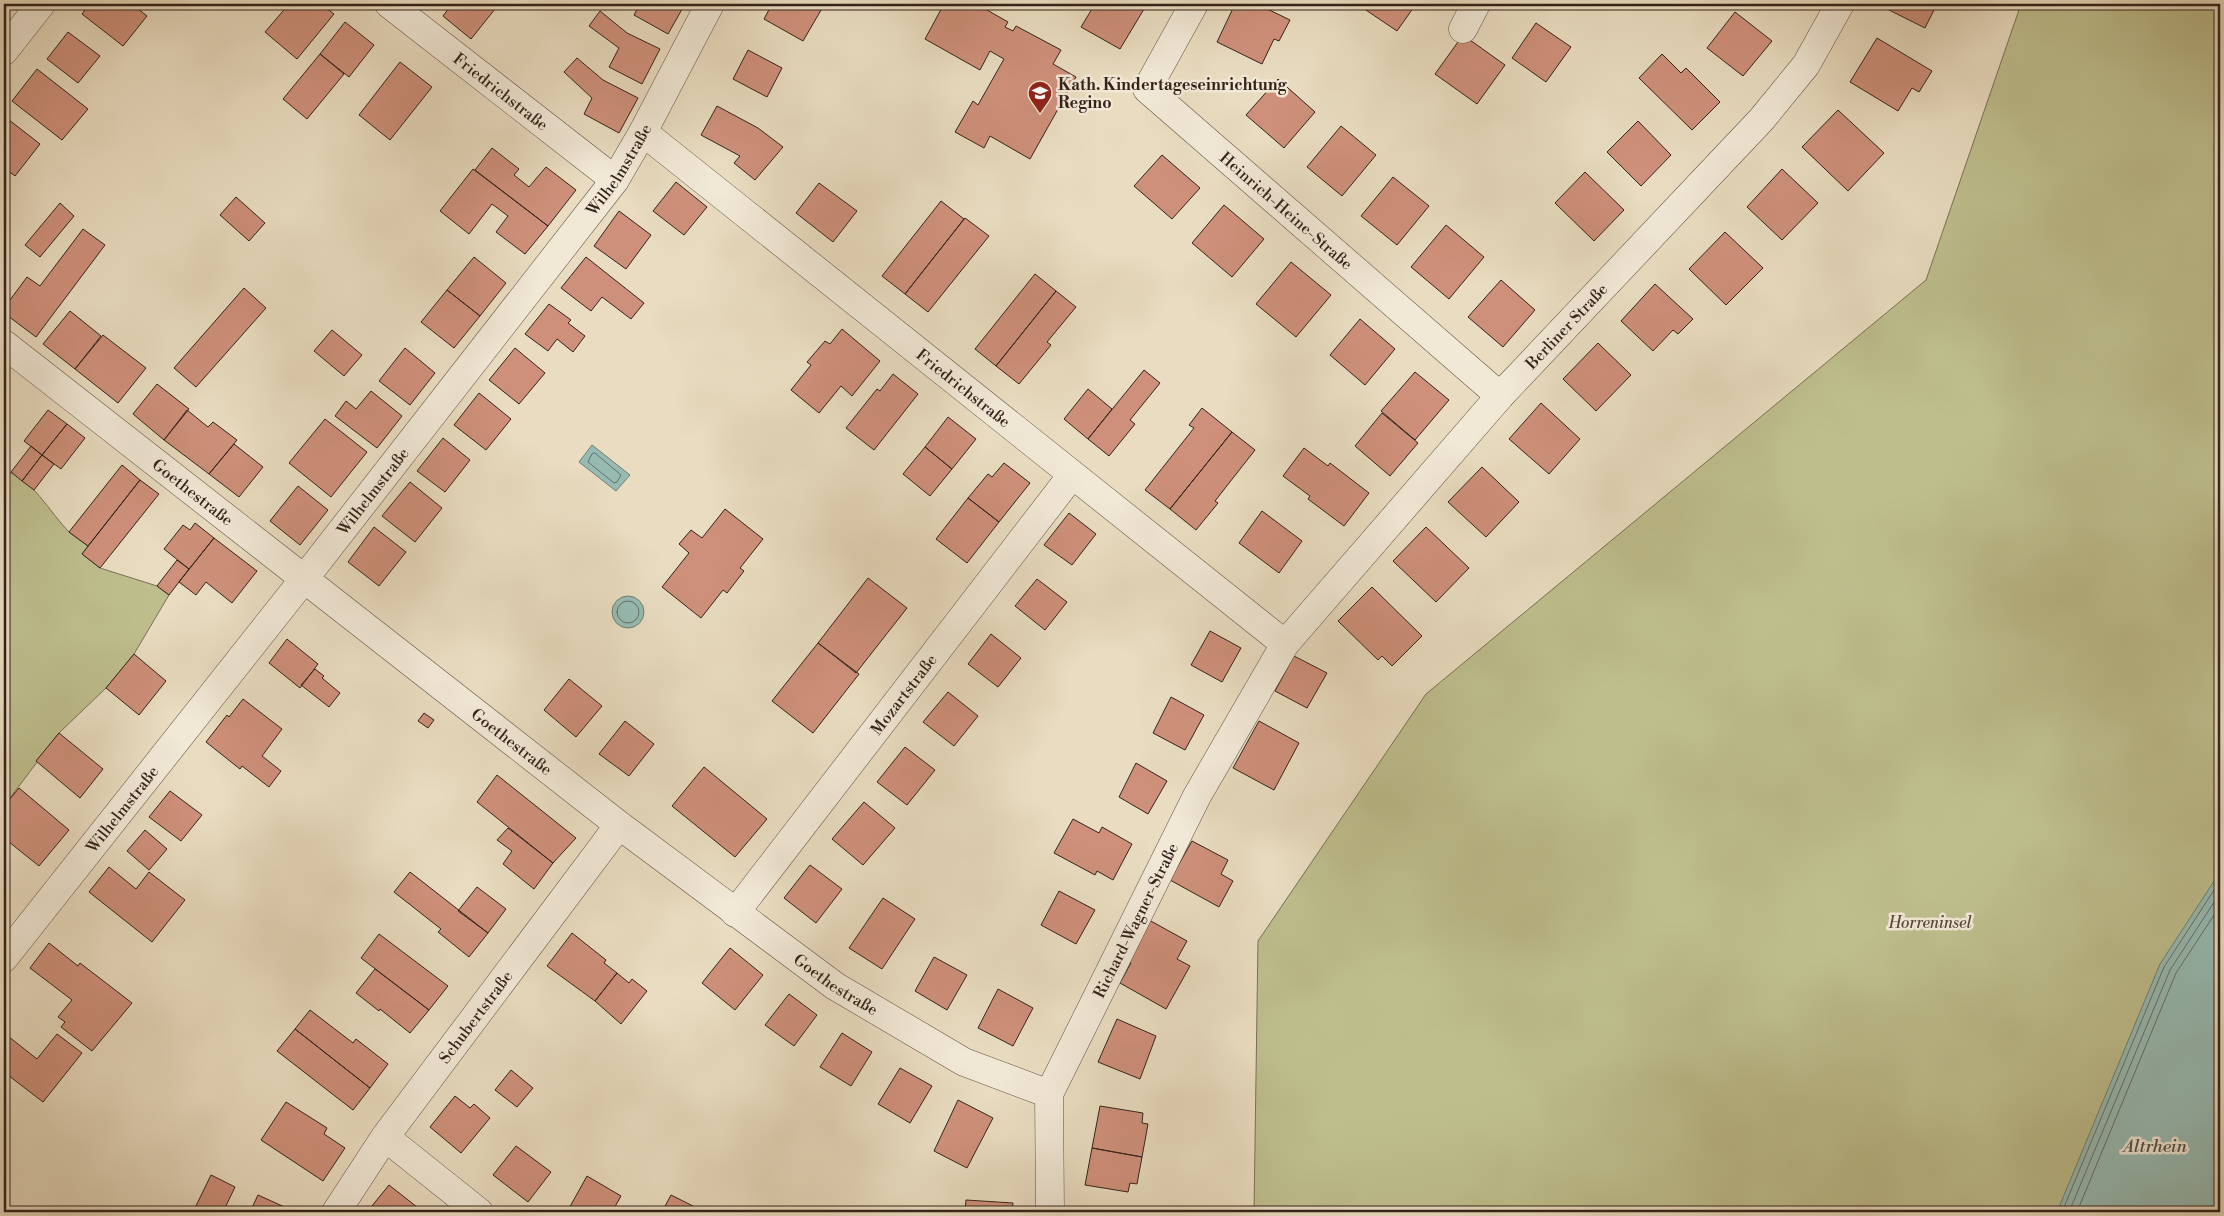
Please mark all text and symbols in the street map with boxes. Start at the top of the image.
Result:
street label: Friedrichstraße [449,49,552,135]
place label: Kath. Kindertageseinrichtung Regino [1058,75,1288,113]
school or university icon: Kath. Kindertageseinrichtung Regino [1027,80,1053,114]
street label: Wilhelmstraße [582,121,656,221]
street label: Heinrich-Heine-Straße [1215,148,1356,274]
street label: Berliner Straße [1521,280,1612,374]
street label: Friedrichstraße [912,345,1014,432]
street label: Wilhelmstraße [333,444,414,540]
street label: Goethestraße [148,455,237,530]
street label: Mozartstraße [867,650,942,739]
street label: Goethestraße [467,704,556,780]
street label: Wilhelmstraße [82,762,163,858]
street label: Richard-Wagner-Straße [1089,840,1183,1002]
park label: Horreninsel [1887,913,1972,933]
street label: Goethestraße [789,950,881,1020]
street label: Schubertstraße [435,967,517,1068]
water label: Altrhein [2121,1135,2188,1158]

